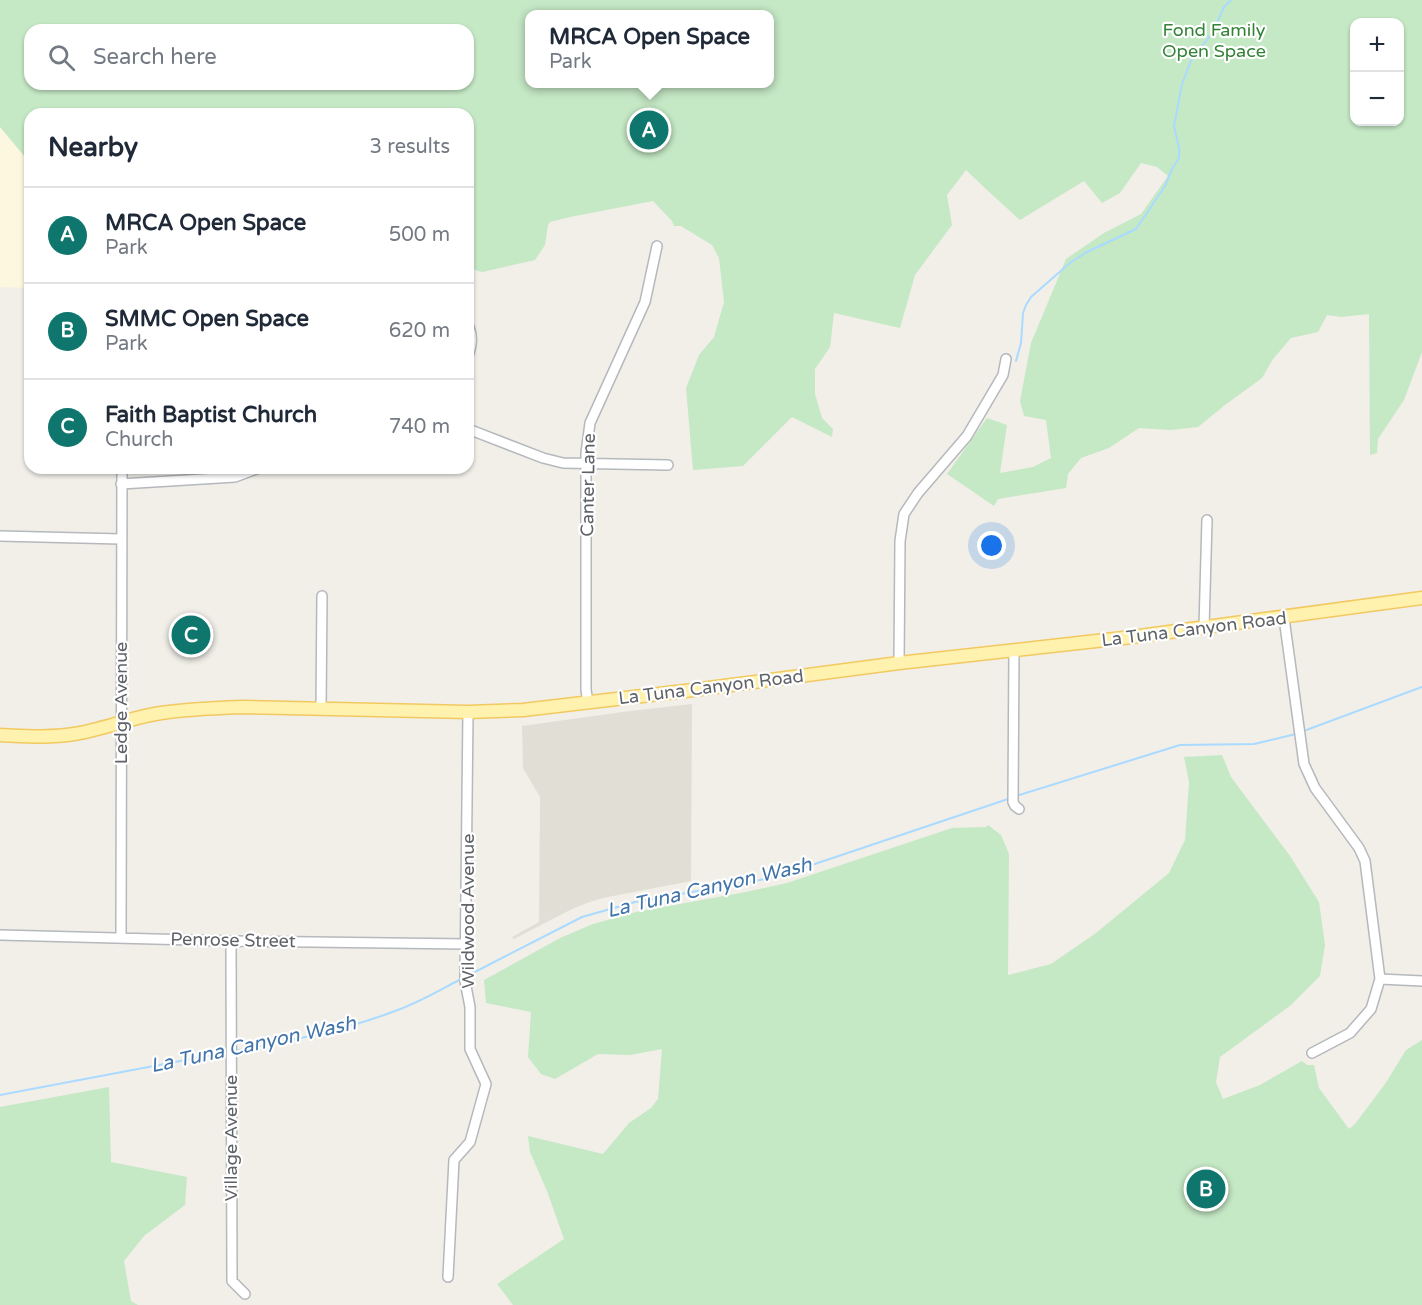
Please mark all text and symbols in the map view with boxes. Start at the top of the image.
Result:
popup [525,10,774,88]
map controls [1350,18,1404,126]
button: + [1350,18,1404,72]
park label: Fond Family Open Space [1162,19,1266,62]
search box [24,24,474,90]
text: MRCA Open Space [549,24,750,50]
icon: search [45,41,78,74]
text: Search here [93,44,217,70]
text: Park [549,50,592,74]
button: − [1350,72,1404,126]
pin: A [630,108,668,152]
text: Nearby [48,132,138,163]
text: 3 results [370,135,450,159]
text: MRCA Open Space [105,210,306,236]
text: A [60,223,75,247]
text: 500 m [389,223,450,247]
text: Park [105,236,148,260]
text: SMMC Open Space [105,306,309,332]
text: B [61,319,74,343]
text: 620 m [389,319,450,343]
text: Park [105,332,148,356]
text: Faith Baptist Church [105,402,317,428]
text: C [61,415,74,439]
text: 740 m [389,415,450,439]
text: Church [105,428,173,452]
street label: Canter Lane [576,433,600,537]
your location [977,531,1006,560]
street label: La Tuna Canyon Road [1100,607,1288,651]
pin: C [172,612,210,658]
street label: Ledge Avenue [110,642,132,764]
street label: La Tuna Canyon Road [617,665,805,709]
street label: Wildwood Avenue [457,834,479,988]
water label: La Tuna Canyon Wash [604,853,815,923]
street label: Penrose Street [170,928,296,952]
water label: La Tuna Canyon Wash [148,1011,359,1078]
street label: Village Avenue [220,1075,242,1201]
pin: B [1186,1166,1226,1212]

